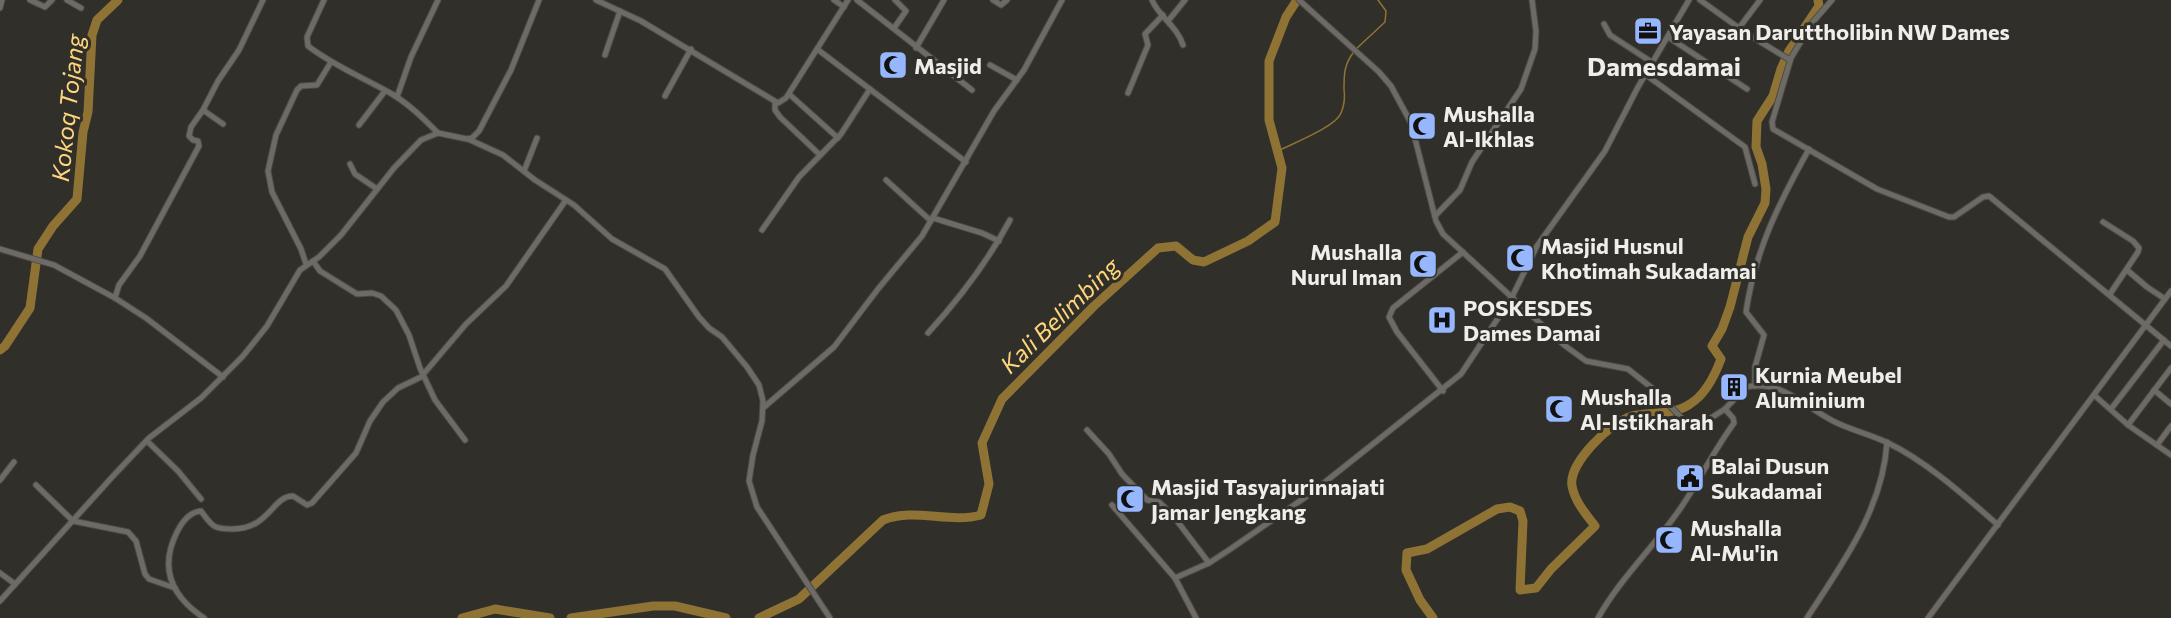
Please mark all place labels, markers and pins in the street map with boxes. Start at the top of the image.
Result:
office icon: Yayasan Daruttholibin NW Dames [1632,15,1664,47]
place label: Yayasan Daruttholibin NW Dames [1669,18,2010,45]
mosque icon: Masjid [877,49,909,81]
place label: Masjid [914,52,982,79]
place label: Mushalla Al-Ikhlas [1443,100,1535,152]
mosque icon: Mushalla Al-Ikhlas [1406,110,1438,142]
place label: Masjid Husnul Khotimah Sukadamai [1541,232,1757,284]
place label: Mushalla Nurul Iman [1291,238,1402,290]
mosque icon: Masjid Husnul Khotimah Sukadamai [1504,242,1536,274]
mosque icon: Mushalla Nurul Iman [1407,248,1439,280]
place label: POSKESDES Dames Damai [1463,294,1601,346]
hospital icon: POSKESDES Dames Damai [1426,304,1458,336]
place label: Kurnia Meubel Aluminium [1755,361,1902,413]
building icon: Kurnia Meubel Aluminium [1718,371,1750,403]
place label: Mushalla Al-Istikharah [1580,383,1714,435]
mosque icon: Mushalla Al-Istikharah [1543,393,1575,425]
place label: Balai Dusun Sukadamai [1711,452,1829,504]
public building icon: Balai Dusun Sukadamai [1674,462,1706,494]
place label: Masjid Tasyajurinnajati Jamar Jengkang [1151,473,1385,525]
mosque icon: Masjid Tasyajurinnajati Jamar Jengkang [1114,483,1146,515]
place label: Mushalla Al-Mu'in [1690,514,1782,566]
mosque icon: Mushalla Al-Mu'in [1653,524,1685,556]

